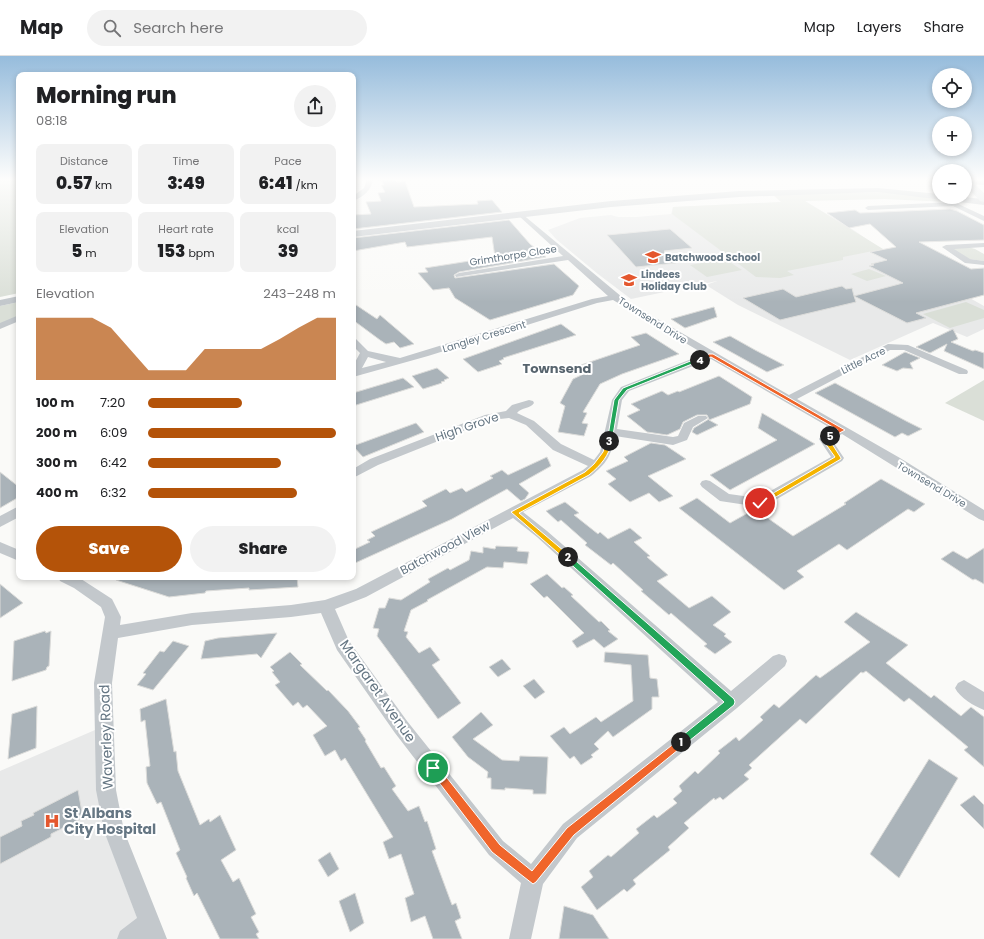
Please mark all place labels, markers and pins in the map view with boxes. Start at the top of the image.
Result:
school or university icon: Batchwood School [644,248,662,266]
place label: Batchwood School [665,250,760,265]
place label: Lindees Holiday Club [641,267,707,294]
school or university icon: Lindees Holiday Club [620,271,638,289]
pin: 4 [690,350,710,370]
pin: 5 [820,426,840,446]
pin: 3 [599,431,619,451]
pin [743,486,777,520]
pin: 2 [558,547,578,567]
pin: 1 [671,732,691,752]
pin [416,751,450,785]
place label: St Albans City Hospital [64,803,156,839]
hospital icon: St Albans City Hospital [43,812,61,830]

